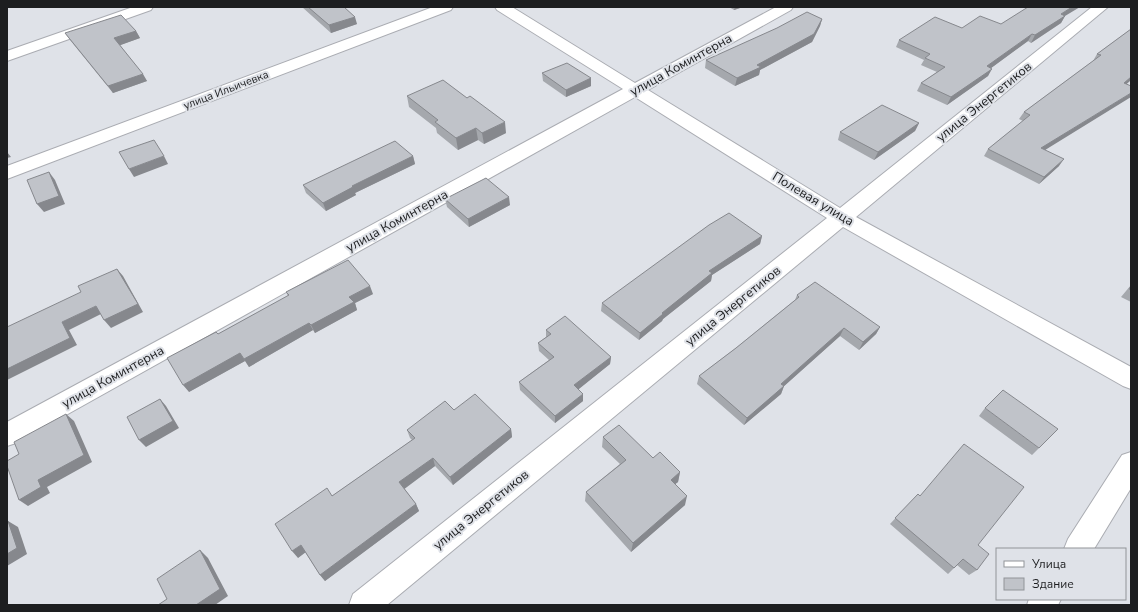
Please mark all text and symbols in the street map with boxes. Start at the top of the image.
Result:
street label: улица Коминтерна [627,29,735,101]
street label: улица Энергетиков [932,58,1036,146]
street label: улица Ильичевка [181,67,271,113]
street label: Полевая улица [769,168,857,230]
street label: улица Коминтерна [343,185,451,257]
street label: улица Энергетиков [681,262,785,350]
street label: улица Коминтерна [59,341,167,413]
street label: улица Энергетиков [429,466,533,554]
legend [996,548,1126,600]
text: Улица [1031,556,1066,572]
text: Здание [1032,576,1074,592]

